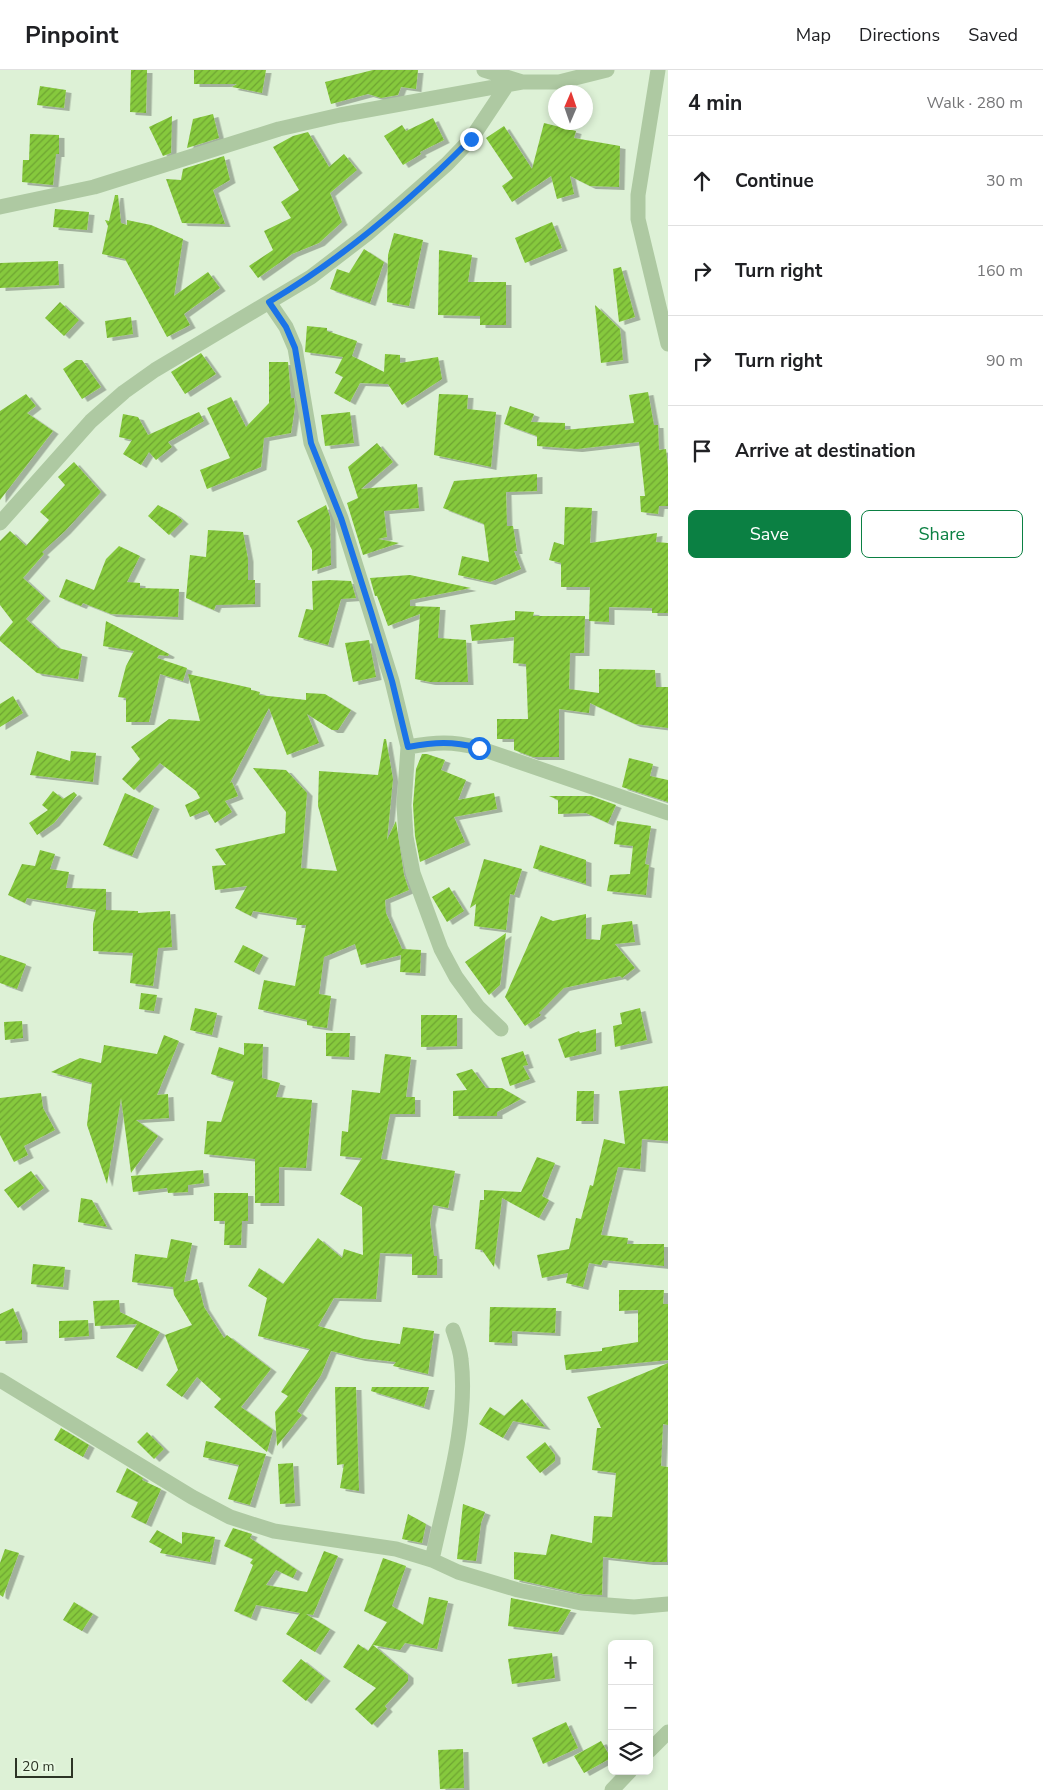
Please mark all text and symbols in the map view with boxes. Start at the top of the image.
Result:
text: Pinpoint [25,19,118,51]
text: Map [796,23,831,47]
text: Directions [859,23,940,47]
text: Saved [968,23,1018,47]
north arrow [548,85,593,130]
text: 4 min [688,89,742,117]
text: Walk · 280 m [927,92,1023,114]
route end [460,128,483,151]
icon: ahead [688,167,716,195]
text: Continue [735,168,814,194]
text: 30 m [986,170,1023,192]
icon: right [688,257,716,285]
text: Turn right [735,258,822,284]
text: 160 m [976,260,1023,282]
icon: right [688,347,716,375]
text: Turn right [735,348,822,374]
text: 90 m [986,350,1023,372]
icon: arrive [688,437,716,465]
text: Arrive at destination [735,438,916,464]
button: Save [688,510,851,558]
button: Share [861,510,1023,558]
route start [468,737,491,760]
map controls [608,1640,653,1775]
button: + [608,1640,653,1685]
button: − [608,1685,653,1730]
button: layers [608,1730,653,1775]
scale bar [15,1755,72,1778]
text: 20 m [22,1757,54,1776]

